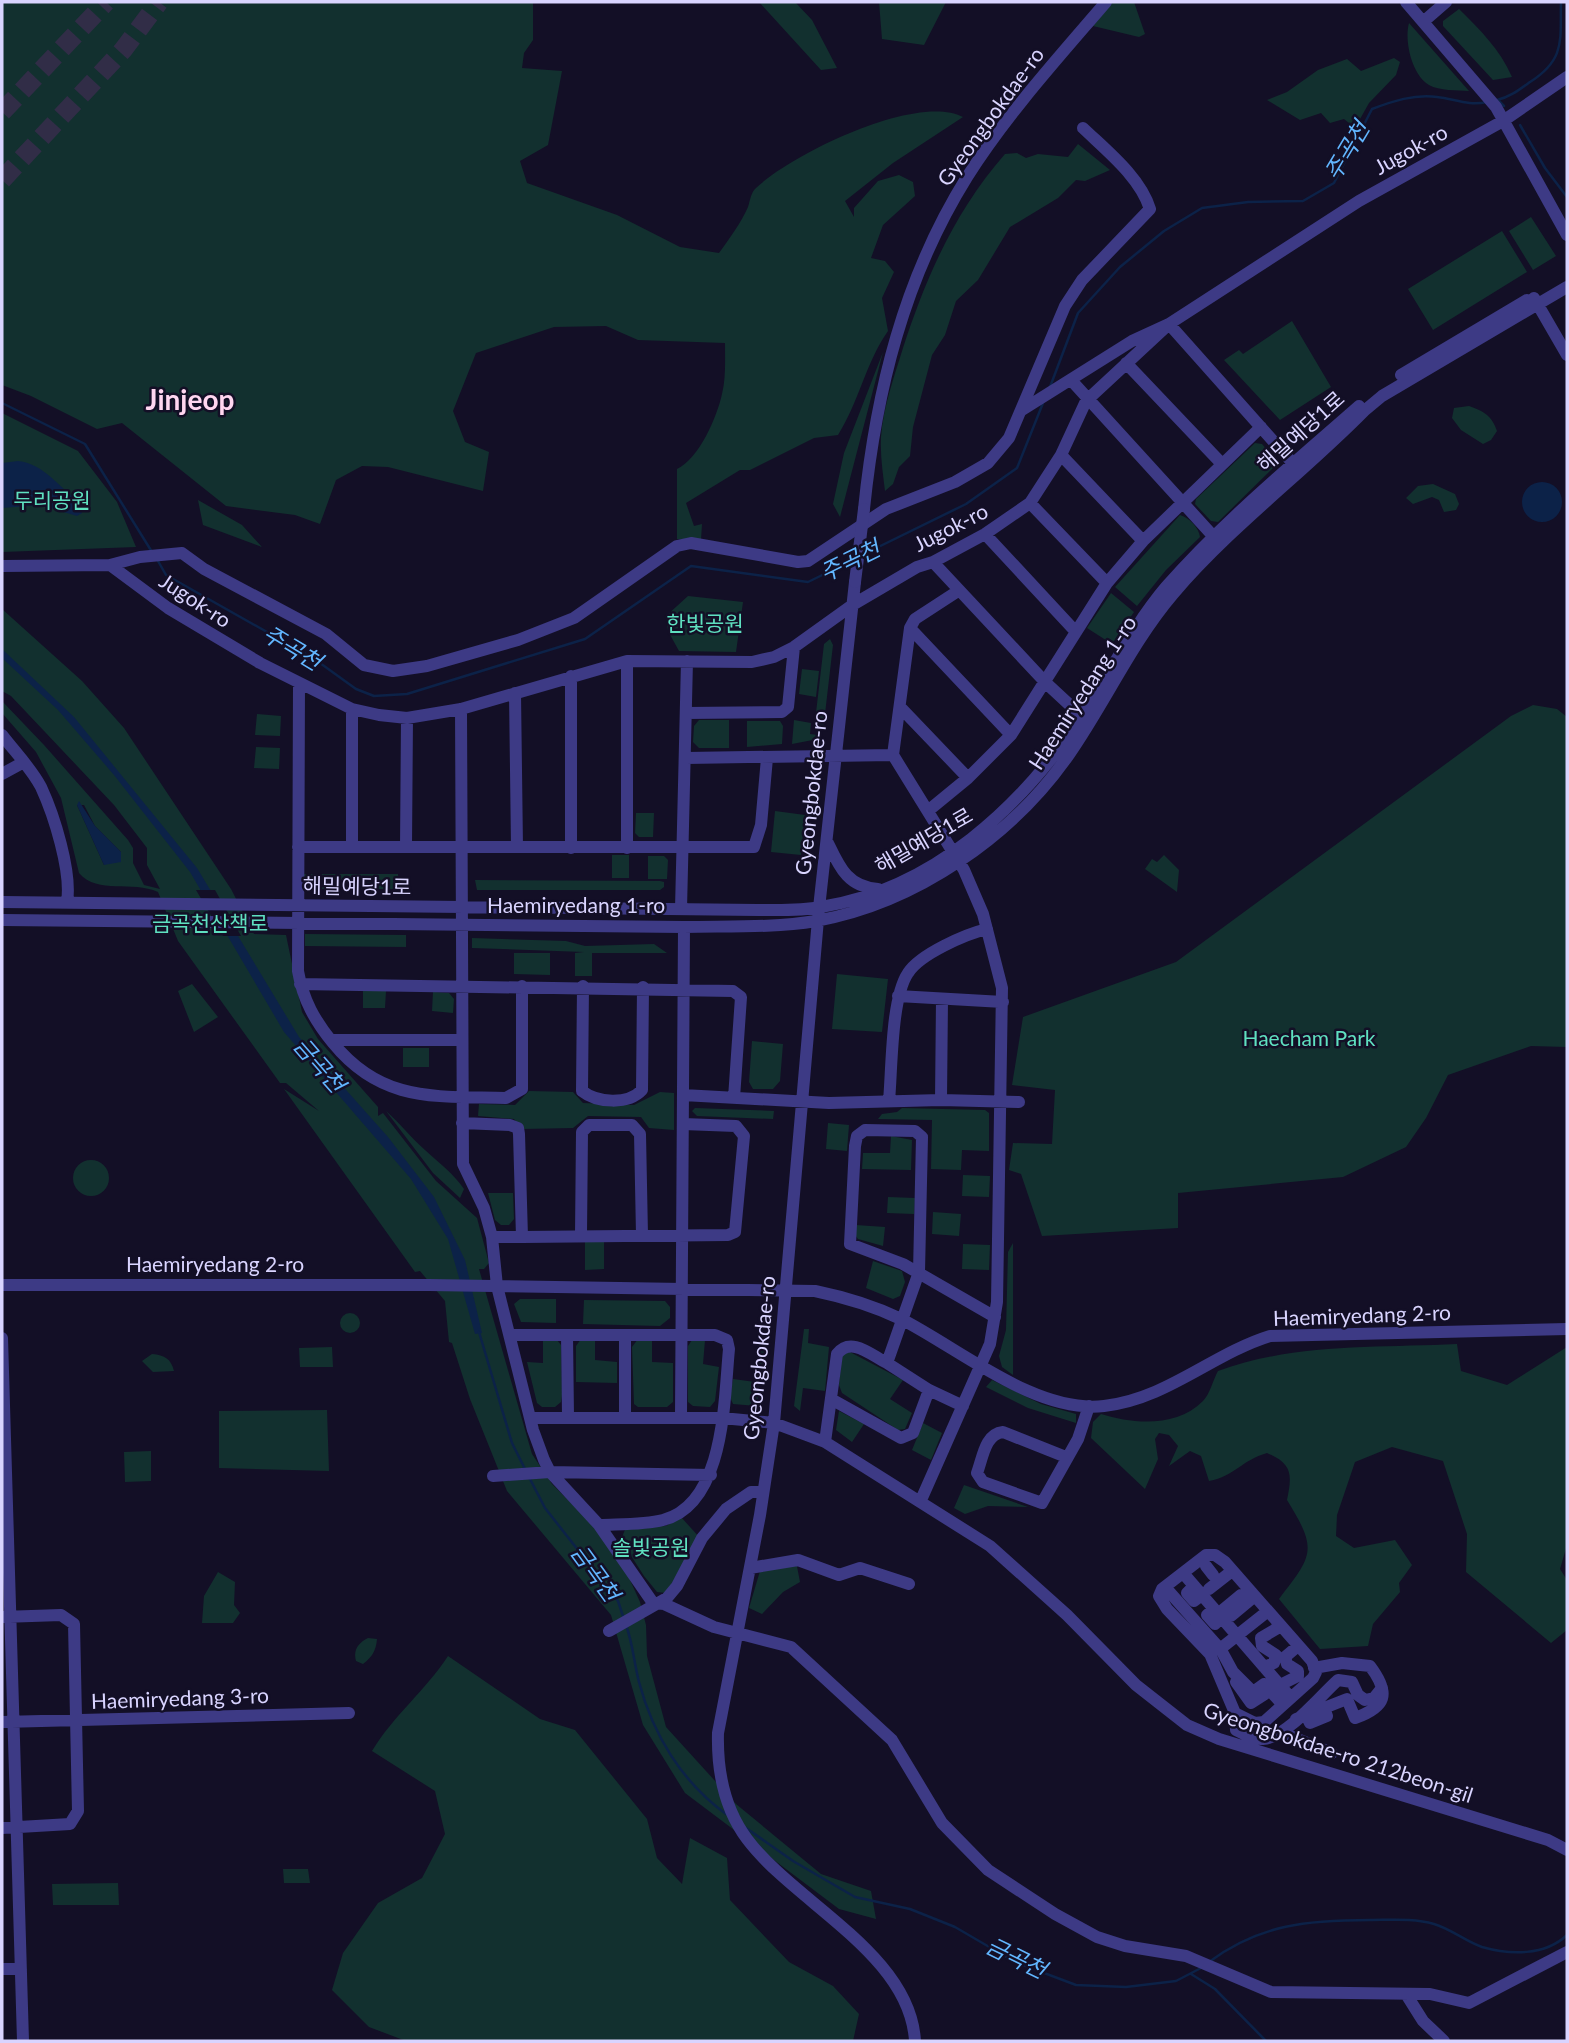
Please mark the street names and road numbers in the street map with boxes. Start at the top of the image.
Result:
street label: Gyeongbokdae-ro [931,42,1048,190]
street label: Jugok-ro [1369,118,1451,179]
street label: 해밀예당1로 [1251,385,1349,477]
street label: Jugok-ro [909,497,992,556]
street label: Jugok-ro [155,567,236,632]
street label: Haemiryedang 1-ro [1023,611,1141,774]
street label: Gyeongbokdae-ro [789,709,832,876]
street label: 해밀예당1로 [870,802,977,878]
street label: 해밀예당1로 [302,872,412,899]
street label: Haemiryedang 1-ro [487,892,665,917]
street label: Haemiryedang 2-ro [126,1251,304,1276]
street label: Gyeongbokdae-ro [737,1274,780,1441]
street label: Haemiryedang 2-ro [1272,1299,1451,1330]
street label: Haemiryedang 3-ro [90,1682,269,1713]
street label: Gyeongbokdae-ro 212beon-gil [1200,1696,1477,1807]

